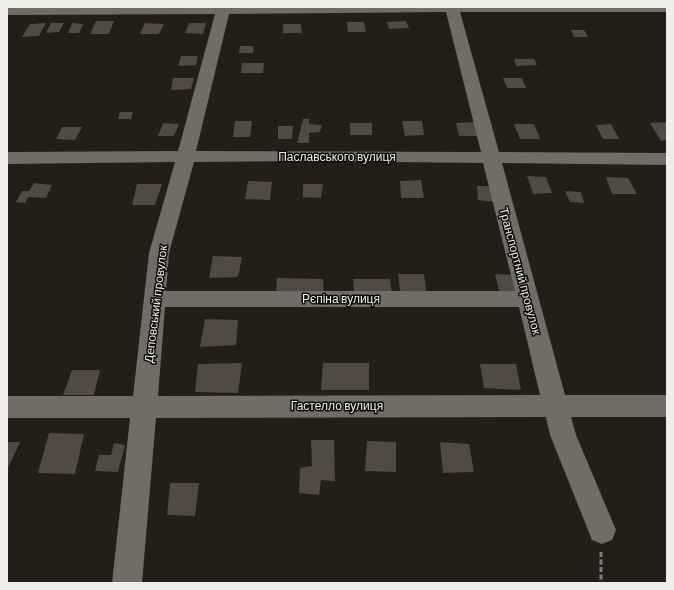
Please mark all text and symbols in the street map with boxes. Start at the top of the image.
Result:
street label: Паславського вулиця [278,150,396,164]
street label: Транспортний провулок [496,206,544,336]
street label: Деповський провулок [142,244,170,364]
street label: Рєпіна вулиця [302,292,380,306]
street label: Гастелло вулиця [291,399,383,413]

